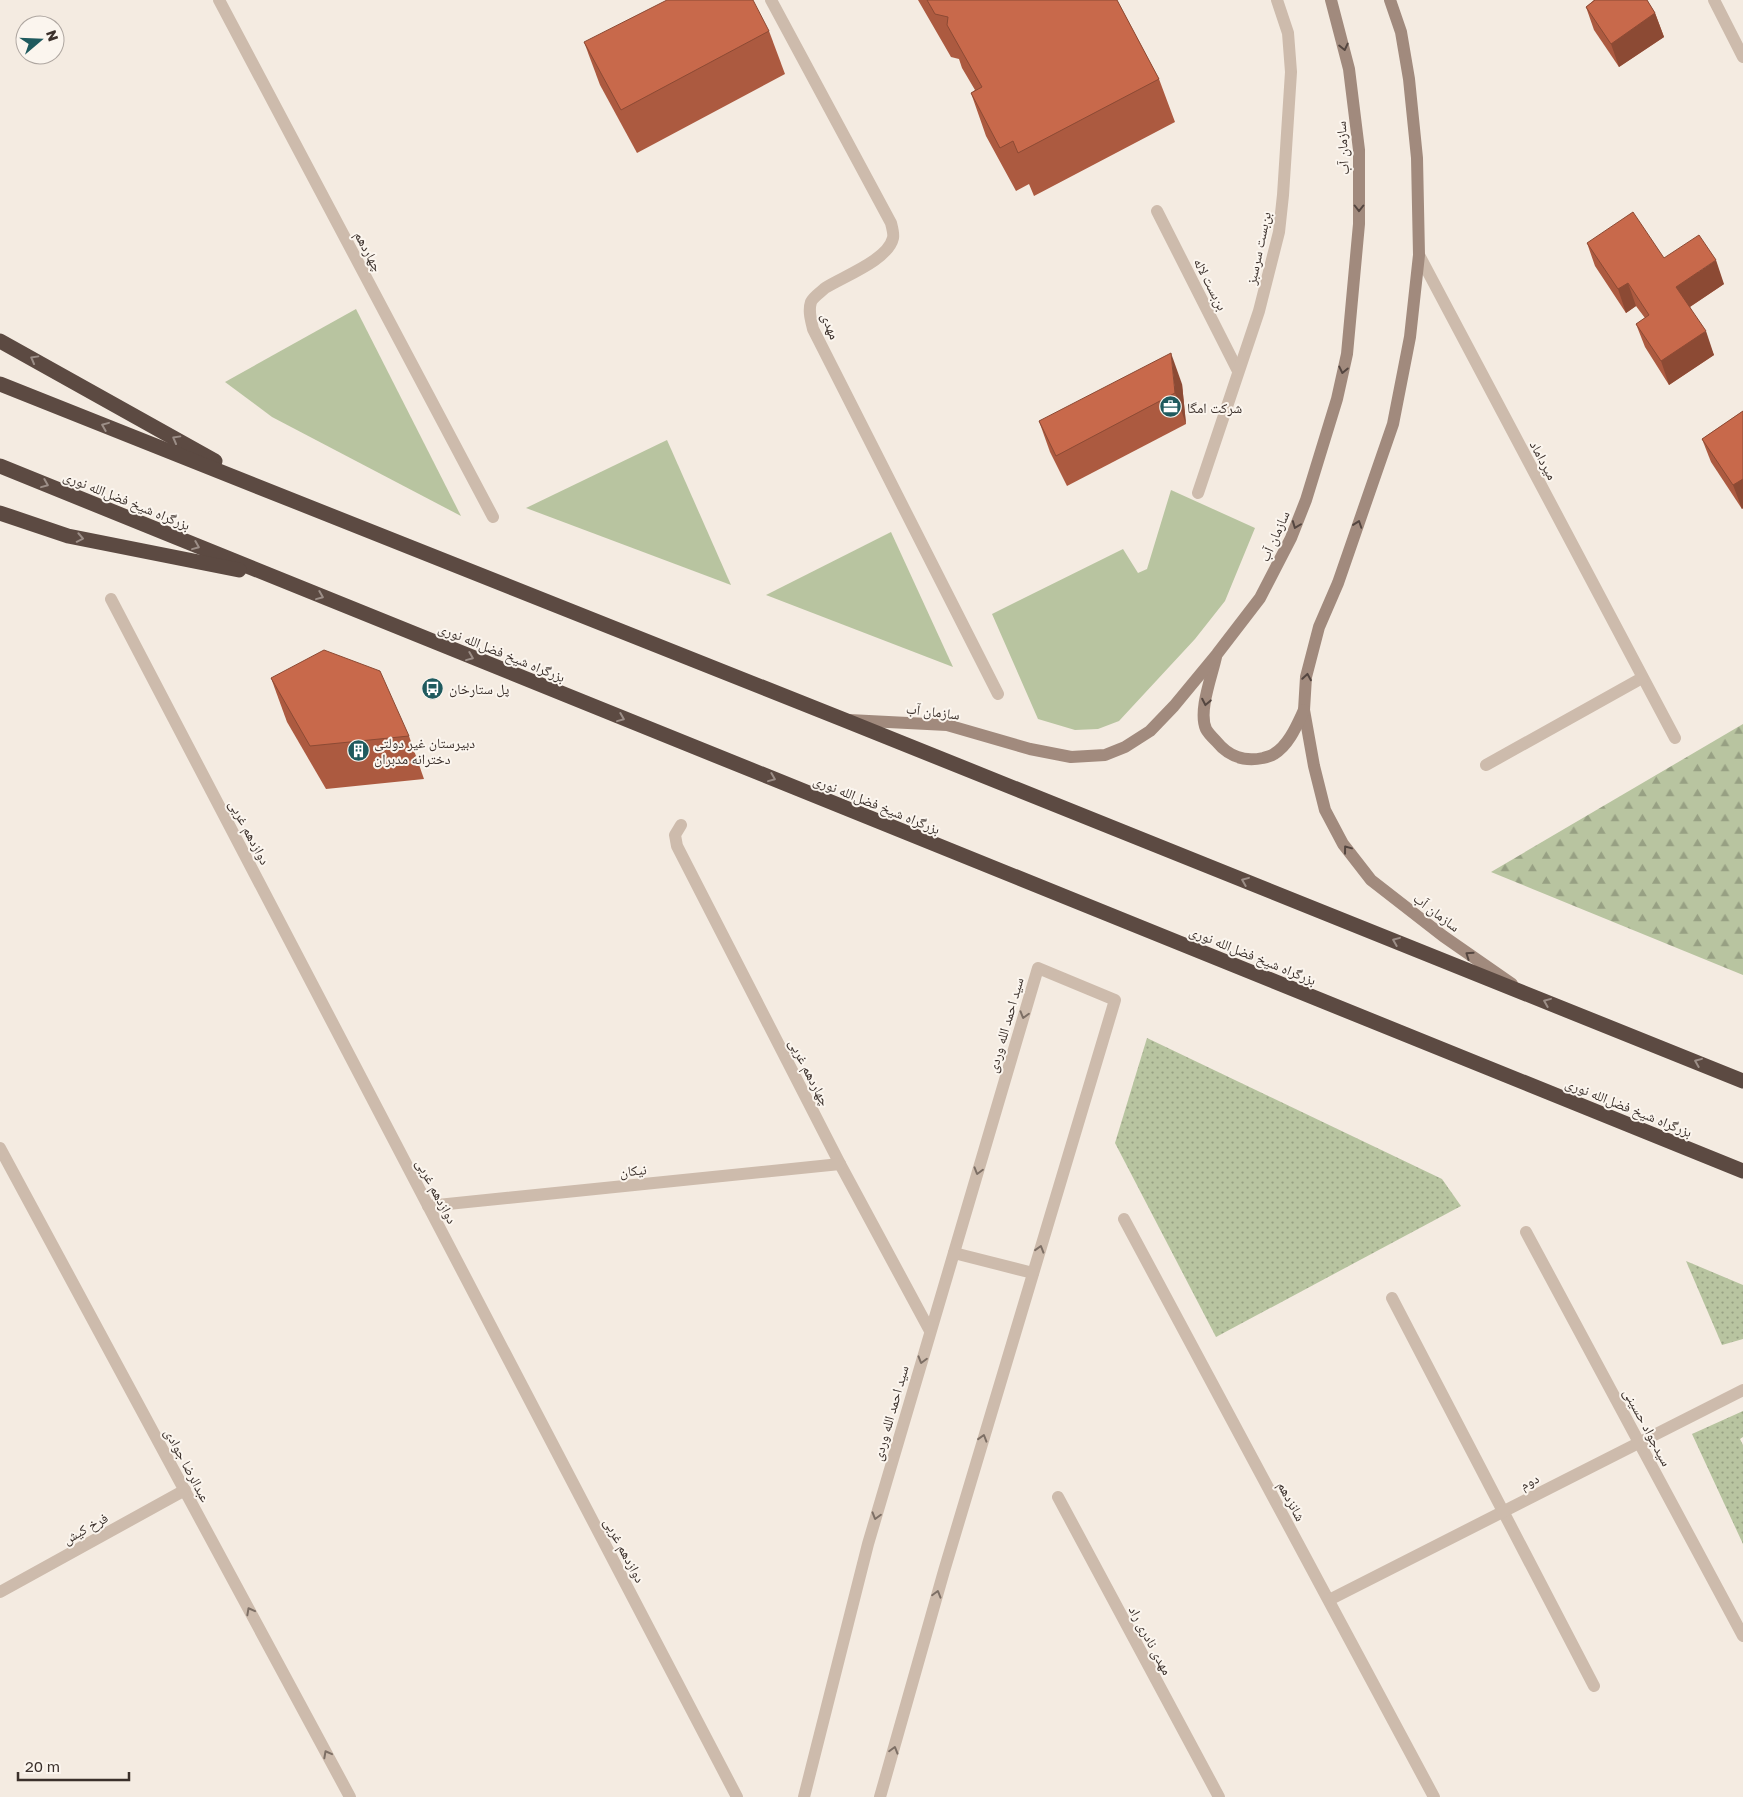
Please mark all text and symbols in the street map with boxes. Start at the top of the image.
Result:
north arrow [15,15,65,65]
text: N [43,28,63,43]
one-way arrow [1338,42,1349,51]
street label: سازمان آب [1332,120,1353,175]
one-way arrow [1354,204,1364,212]
street label: بن‌بست سرسبز [1242,210,1275,287]
street label: چهاردهم [350,228,387,275]
street label: بن‌بست لاله [1190,255,1231,314]
street label: مهدی [817,310,844,342]
one-way arrow [30,356,39,366]
one-way arrow [1339,365,1349,374]
office icon: شرکت امگا [1159,395,1183,419]
place label: شرکت امگا [1187,399,1242,417]
one-way arrow [101,422,109,432]
one-way arrow [172,435,181,445]
street label: میرداماد [1526,437,1561,483]
street label: بزرگراه شیخ فضل‌الله نوری [60,467,193,535]
one-way arrow [40,478,49,489]
street label: سازمان آب [1255,508,1294,565]
one-way arrow [1291,520,1302,529]
one-way arrow [1353,520,1363,529]
one-way arrow [75,532,84,543]
one-way arrow [191,539,200,550]
one-way arrow [315,590,324,600]
street label: بزرگراه شیخ فضل‌الله نوری [435,619,568,687]
one-way arrow [465,650,474,661]
one-way arrow [1301,673,1311,682]
bus stop icon: پل ستارخان [421,676,445,700]
place label: پل ستارخان [449,680,510,698]
one-way arrow [1201,697,1211,706]
street label: سازمان آب [905,699,961,724]
one-way arrow [616,711,625,722]
place label: دبیرستان غیر دولتی دخترانه مدبران [374,734,475,768]
building icon: دبیرستان غیر دولتی دخترانه مدبران [346,738,370,762]
street label: بزرگراه شیخ فضل‌الله نوری [810,771,943,839]
one-way arrow [767,772,776,783]
street label: دوازدهم غربی [224,797,274,868]
one-way arrow [1344,845,1353,855]
one-way arrow [1242,877,1250,887]
street label: سازمان آب [1410,889,1464,936]
street label: بزرگراه شیخ فضل‌الله نوری [1186,922,1319,990]
one-way arrow [1392,937,1401,947]
one-way arrow [1466,952,1475,961]
street label: سید احمد الله وردی [983,975,1028,1075]
one-way arrow [1543,997,1552,1008]
one-way arrow [1020,1010,1030,1018]
street label: چهاردهم غربی [784,1036,834,1109]
one-way arrow [1694,1058,1703,1069]
street label: بزرگراه شیخ فضل‌الله نوری [1562,1074,1695,1142]
street label: دوازدهم غربی [411,1156,461,1227]
street label: نیکان [619,1160,648,1181]
one-way arrow [974,1166,984,1174]
one-way arrow [1035,1245,1045,1253]
one-way arrow [917,1355,927,1363]
street label: سید احمد الله وردی [868,1363,913,1463]
street label: سیدجواد حسینی [1619,1385,1676,1469]
street label: عبدالرضا جوادی [161,1425,215,1505]
one-way arrow [978,1434,988,1442]
street label: دوم [1517,1469,1542,1495]
street label: شانزدهم [1273,1478,1309,1525]
street label: فرخ کیش [59,1509,112,1549]
one-way arrow [871,1511,882,1520]
street label: دوازدهم غربی [599,1515,649,1586]
one-way arrow [932,1590,942,1598]
street label: مهدی نادری راد [1125,1603,1176,1678]
one-way arrow [246,1607,256,1616]
one-way arrow [888,1746,898,1755]
scale bar [18,1750,129,1782]
one-way arrow [323,1750,333,1759]
text: 20 m [25,1757,60,1775]

